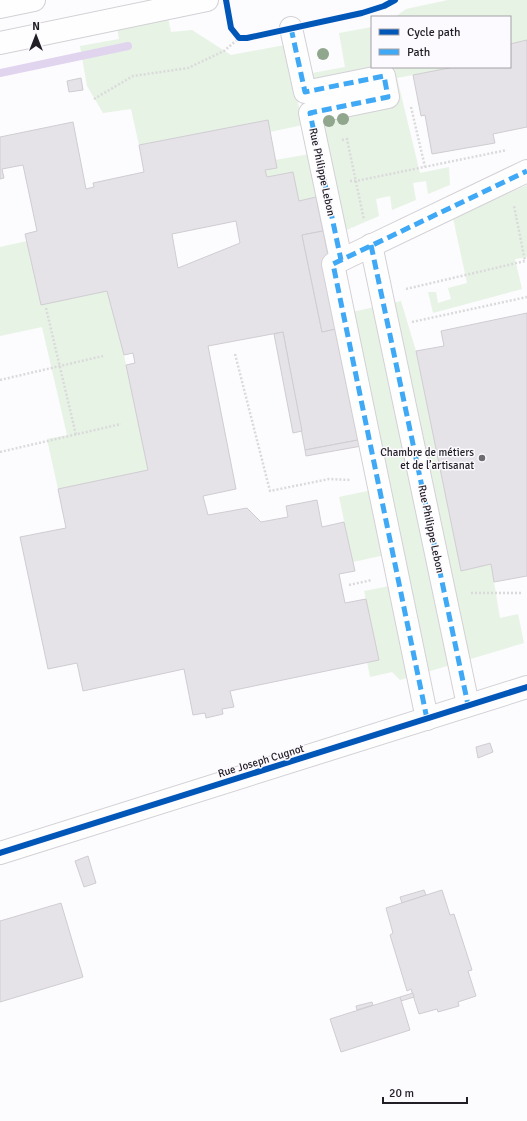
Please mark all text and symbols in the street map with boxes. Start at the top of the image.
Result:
north arrow [16,16,56,56]
legend [371,16,511,68]
text: N [32,20,40,33]
text: Cycle path [407,25,460,40]
text: Path [407,45,430,60]
street label: Rue Philippe Lebon [306,127,338,217]
place label: Chambre de métiers et de l’artisanat [380,446,474,472]
marker: Chambre de métiers et de l’artisanat [477,453,487,463]
street label: Rue Philippe Lebon [415,484,447,574]
street label: Rue Joseph Cugnot [216,742,306,780]
scale bar [383,1079,467,1105]
text: 20 m [389,1086,414,1101]

